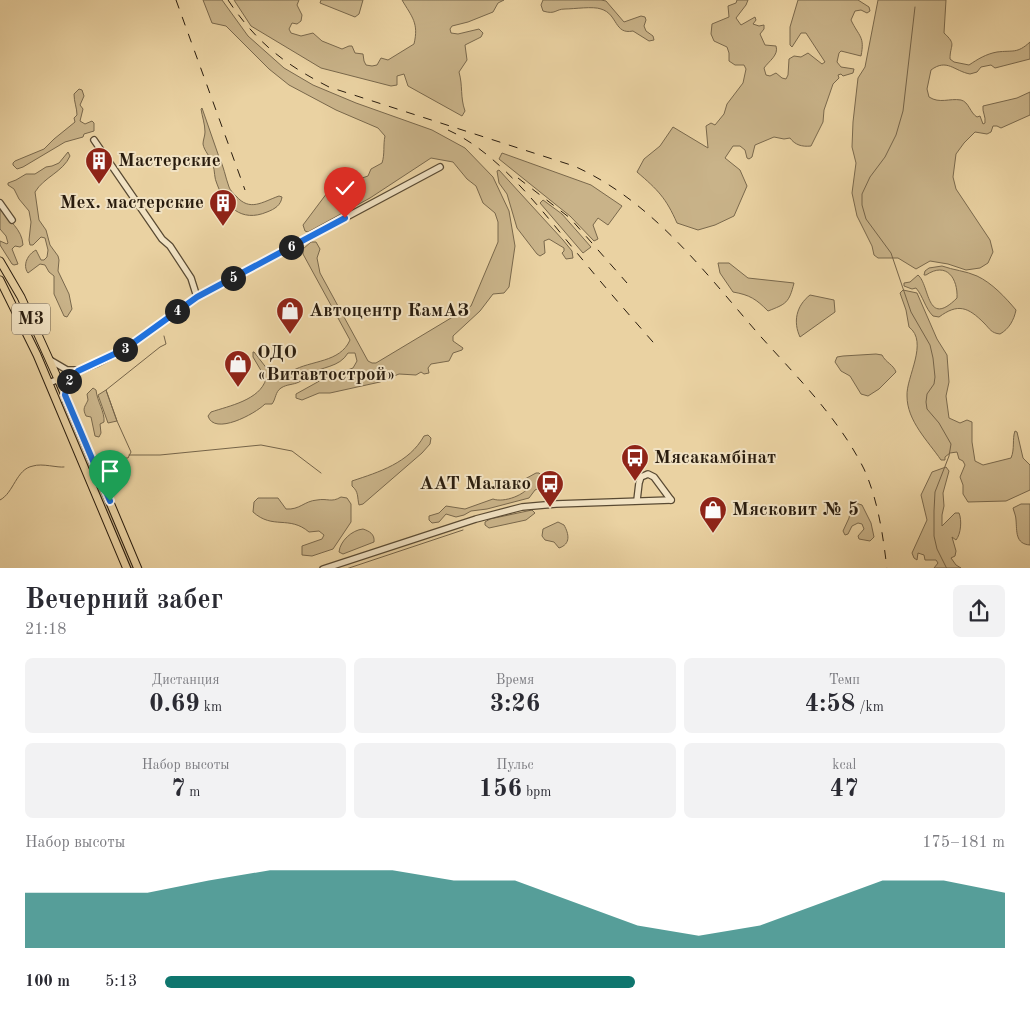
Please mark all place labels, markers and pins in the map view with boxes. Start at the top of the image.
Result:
building icon: Мастерские [84,146,114,185]
place label: Мастерские [118,152,221,171]
pin [324,167,366,218]
building icon: Мех. мастерские [208,188,238,227]
place label: Мех. мастерские [60,194,204,213]
pin: 6 [278,234,304,260]
pin: 5 [220,266,246,290]
shop icon: Автоцентр КамАЗ [275,296,305,335]
pin: 4 [164,298,190,324]
place label: Автоцентр КамАЗ [309,302,469,321]
pin: 3 [112,336,138,362]
place label: ОДО «Витавтострой» [257,344,396,385]
shop icon: ОДО «Витавтострой» [223,349,253,388]
pin: 2 [56,368,82,394]
bus stop icon: Мясакамбінат [620,443,650,482]
place label: Мясакамбінат [654,449,776,468]
pin [89,450,131,501]
bus stop icon: ААТ Малако [535,469,565,508]
place label: ААТ Малако [419,475,531,494]
shop icon: Мясковит № 5 [698,495,728,534]
place label: Мясковит № 5 [732,501,859,520]

